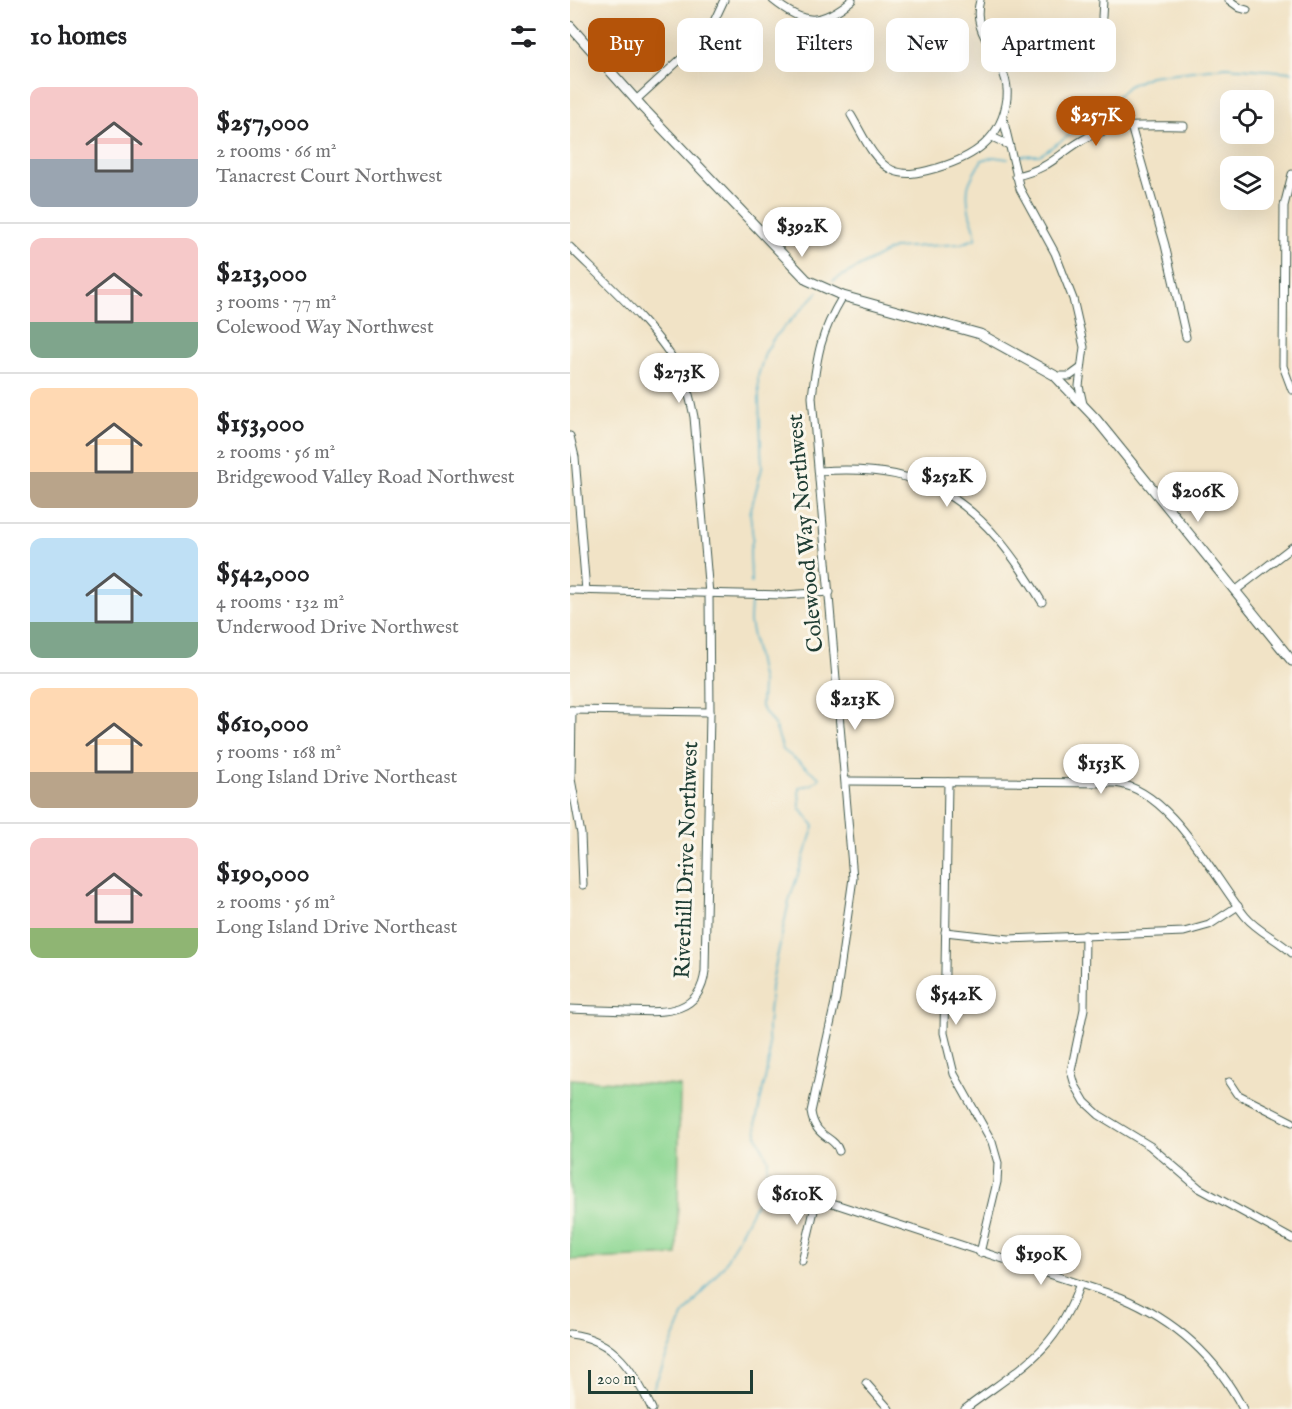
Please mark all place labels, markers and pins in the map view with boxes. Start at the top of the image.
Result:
pin: $257K [1054,96,1138,147]
pin: $392K [760,207,844,258]
pin: $273K [637,353,721,404]
pin: $252K [905,457,989,508]
pin: $206K [1156,472,1240,523]
pin: $213K [813,680,897,731]
pin: $153K [1059,744,1143,795]
pin: $542K [914,975,998,1026]
pin: $610K [755,1175,839,1226]
pin: $190K [999,1235,1083,1286]

